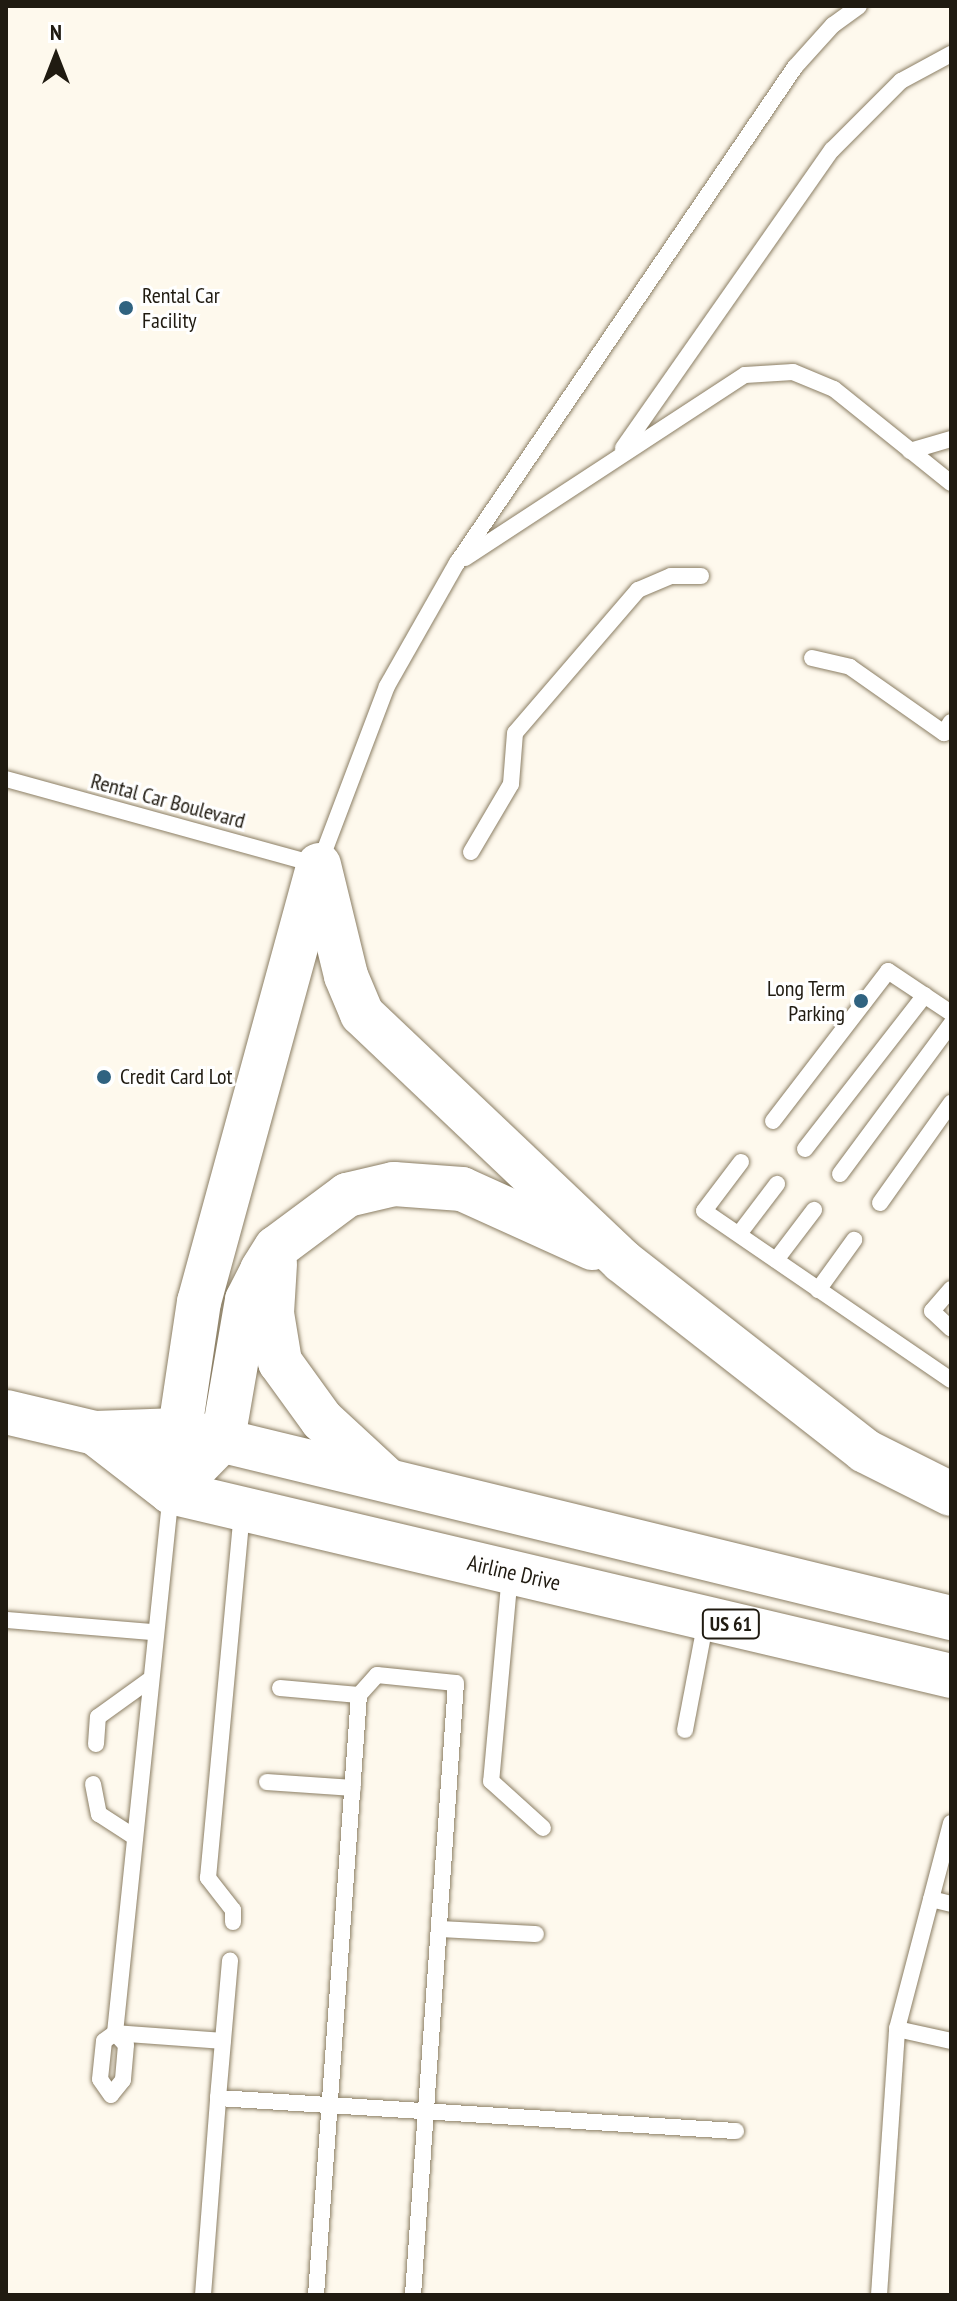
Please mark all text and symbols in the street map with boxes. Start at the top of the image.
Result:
north arrow [16,16,96,96]
text: N [50,18,62,46]
place label: Rental Car Facility [142,282,220,334]
marker: Rental Car Facility [117,299,135,317]
street label: Rental Car Boulevard [88,768,248,834]
place label: Long Term Parking [767,975,845,1026]
marker: Long Term Parking [852,992,870,1010]
place label: Credit Card Lot [120,1064,232,1090]
marker: Credit Card Lot [95,1068,113,1086]
street label: Airline Drive [465,1550,563,1596]
road number: US 61 [701,1608,761,1640]

